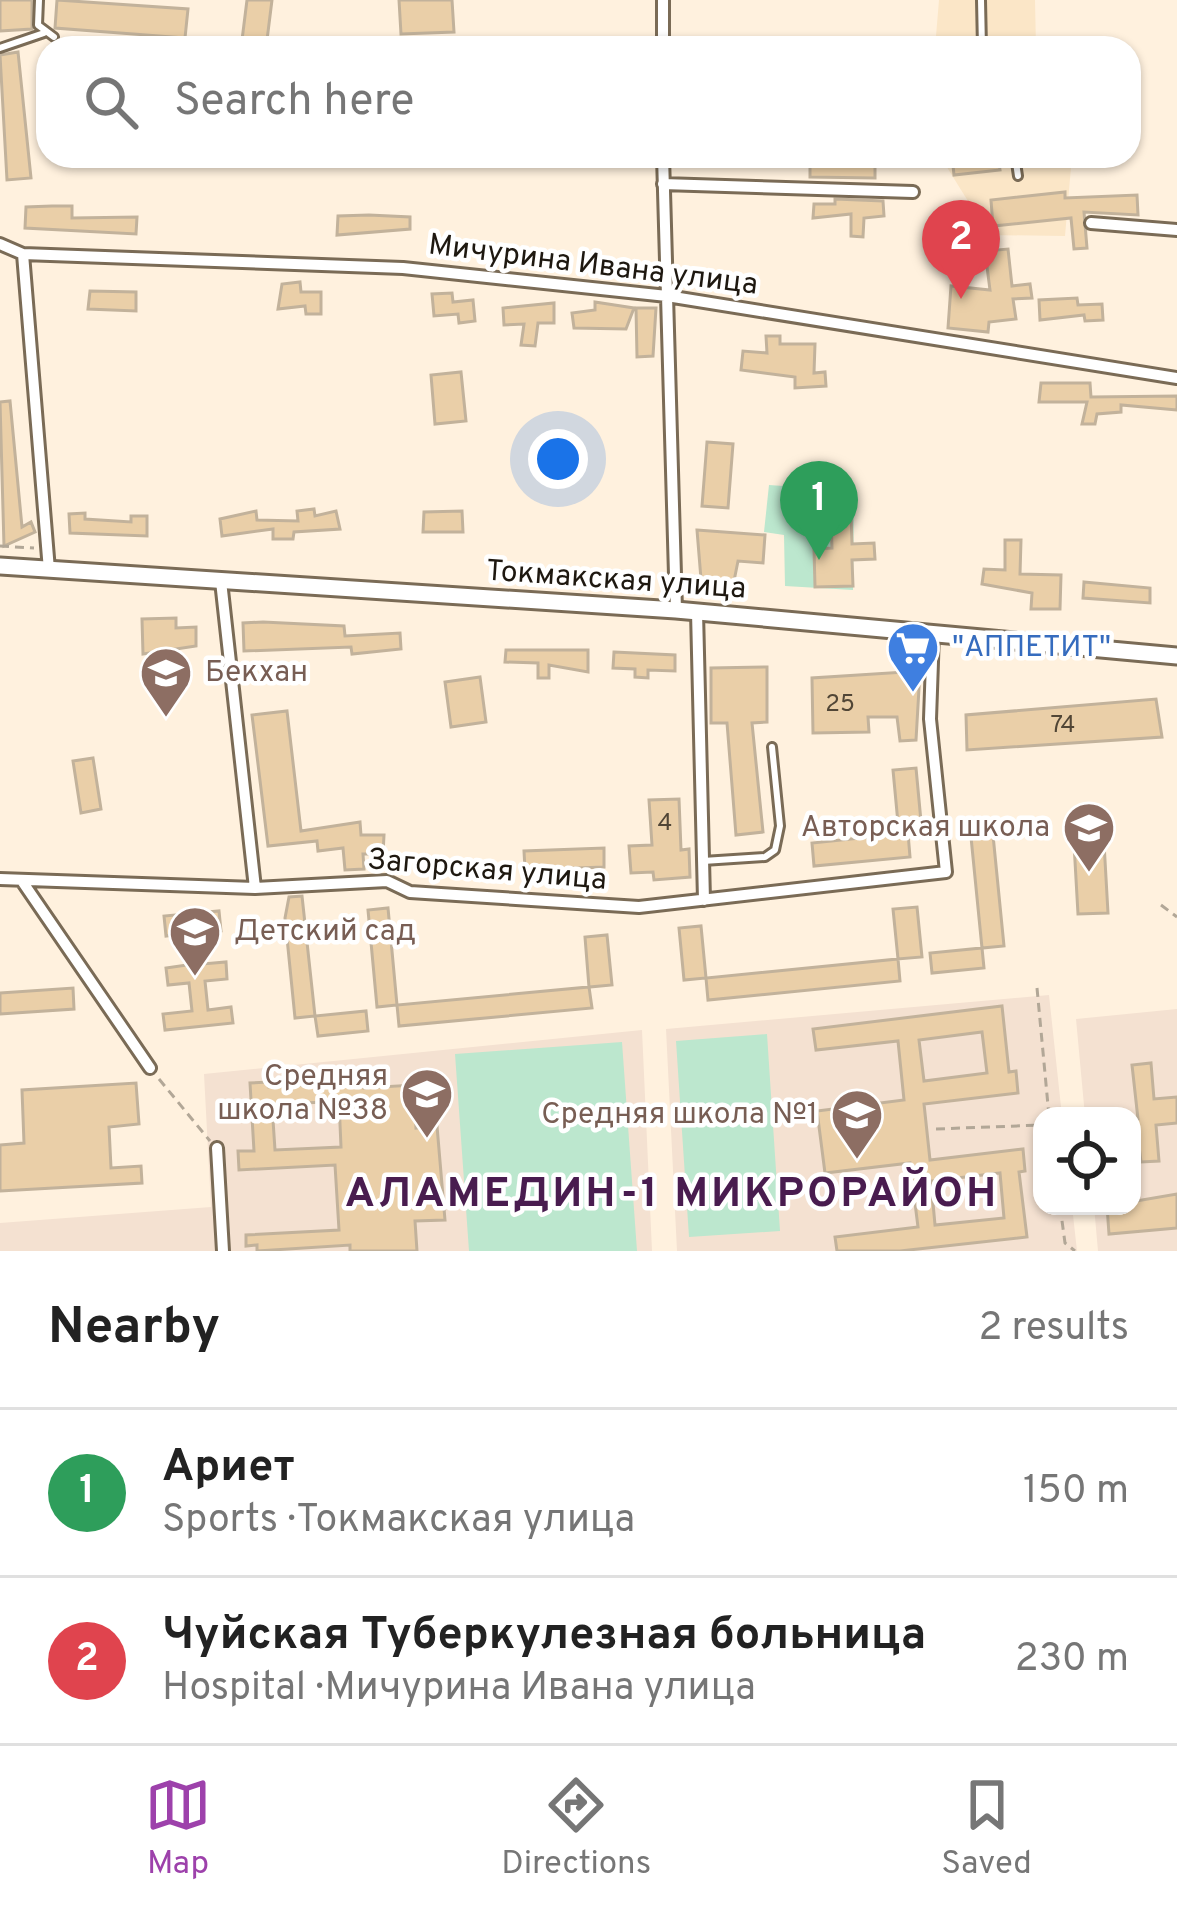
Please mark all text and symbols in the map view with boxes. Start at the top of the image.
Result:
search box [36,36,1141,168]
icon: search [78,69,144,135]
text: Search here [174,74,414,131]
pin: 2 [922,200,1000,299]
street label: Мичурина Ивана улица [426,227,760,305]
your location [528,429,588,489]
pin: 1 [780,461,858,560]
street label: Токмакская улица [485,553,747,609]
supermarket icon: "АППЕТИТ" [885,620,941,694]
place label: "АППЕТИТ" [952,630,1111,667]
school or university icon: Бекхан [138,645,194,719]
place label: Бекхан [205,655,308,692]
house number: 25 [825,690,855,720]
house number: 74 [1050,711,1076,741]
school or university icon: Авторская школа [1061,800,1117,874]
house number: 4 [658,809,672,839]
place label: Авторская школа [801,810,1050,847]
street label: Загорская улица [366,842,608,900]
school or university icon: Детский сад [167,904,223,978]
place label: Детский сад [234,914,416,951]
place label: Средняя школа №38 [217,1059,388,1130]
school or university icon: Средняя школа №38 [399,1066,455,1140]
school or university icon: Средняя школа №1 [829,1087,885,1161]
place label: Средняя школа №1 [541,1097,818,1134]
map controls [1033,1107,1141,1215]
button: locate [1033,1107,1141,1215]
district label: АЛАМЕДИН-1 МИКРОРАЙОН [345,1167,999,1222]
text: Nearby [48,1297,220,1362]
text: 2 results [978,1305,1129,1354]
text: Ариет [162,1440,295,1497]
text: 1 [79,1468,95,1517]
text: 150 m [1023,1468,1129,1517]
text: Sports · Токмакская улица [162,1497,635,1546]
text: Чуйская Туберкулезная больница [162,1608,926,1665]
text: 2 [75,1636,99,1685]
text: 230 m [1015,1636,1129,1685]
text: Hospital · Мичурина Ивана улица [162,1665,756,1714]
tab: Map [145,1772,211,1886]
tab: Directions [501,1772,651,1886]
tab: Saved [941,1772,1032,1886]

